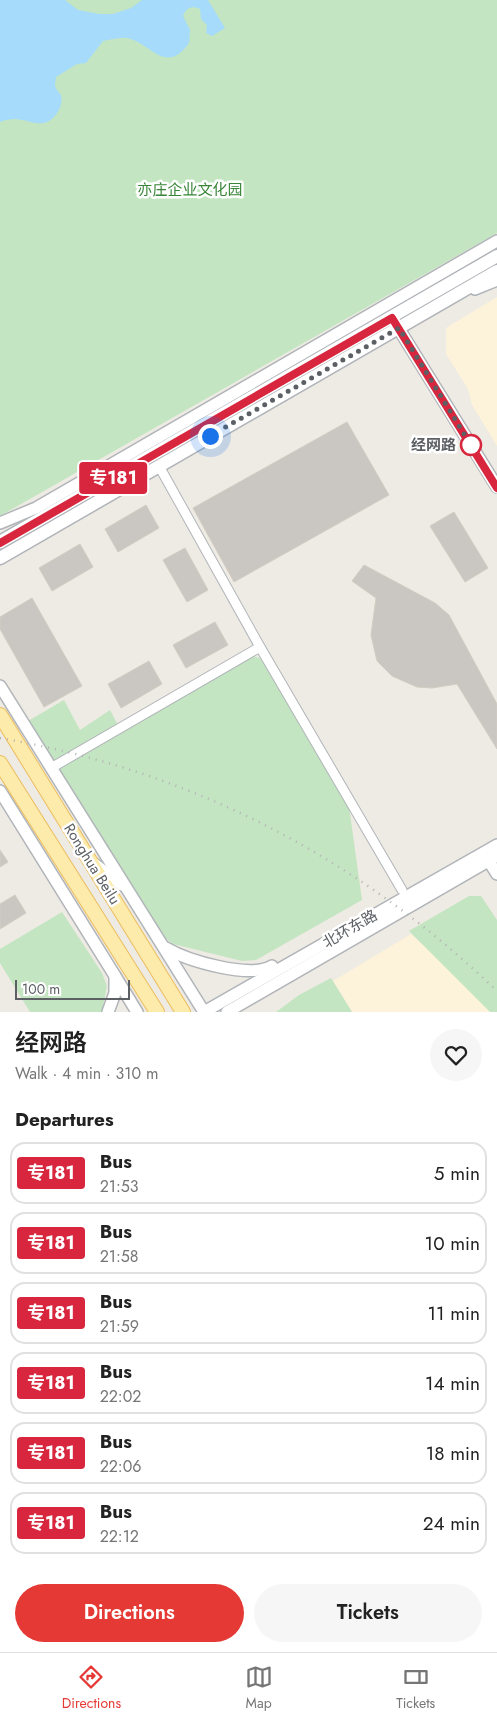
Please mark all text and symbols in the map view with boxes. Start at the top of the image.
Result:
park label: 亦庄企业文化园 [137,179,243,201]
your location [198,424,223,449]
place label: 经网路 [411,434,456,456]
marker: 经网路 [460,434,482,456]
line badge: 专181 [78,462,148,494]
text: 专181 [89,465,137,491]
street label: Ronghua Beilu [58,819,126,909]
street label: 北环东路 [319,904,381,954]
scale bar [15,977,130,1000]
text: 100 m [22,979,60,999]
text: 经网路 [15,1025,87,1060]
button: heart [430,1029,482,1081]
text: Walk · 4 min · 310 m [15,1062,158,1085]
text: Departures [15,1106,114,1133]
text: Bus [100,1148,132,1175]
text: 专181 [27,1160,75,1186]
text: 5 min [434,1160,480,1187]
text: 21:53 [100,1175,139,1198]
text: Bus [100,1218,132,1245]
text: 专181 [27,1230,75,1256]
text: 10 min [425,1230,480,1257]
text: 21:58 [100,1245,139,1268]
text: Bus [100,1288,132,1315]
text: 专181 [27,1300,75,1326]
text: 11 min [427,1300,480,1327]
text: 21:59 [100,1315,139,1338]
text: Bus [100,1358,132,1385]
text: 专181 [27,1370,75,1396]
text: 14 min [425,1370,480,1397]
text: 22:02 [100,1385,141,1408]
text: Bus [100,1428,132,1455]
text: 专181 [27,1440,75,1466]
text: 18 min [426,1440,480,1467]
text: 22:06 [100,1455,141,1478]
text: Bus [100,1498,132,1525]
text: 专181 [27,1510,75,1536]
text: 24 min [423,1510,480,1537]
text: 22:12 [100,1525,139,1548]
button: Directions [15,1584,244,1642]
button: Tickets [254,1584,482,1642]
tab: Directions [62,1663,121,1713]
tab: Map [245,1663,273,1713]
tab: Tickets [396,1663,435,1713]

